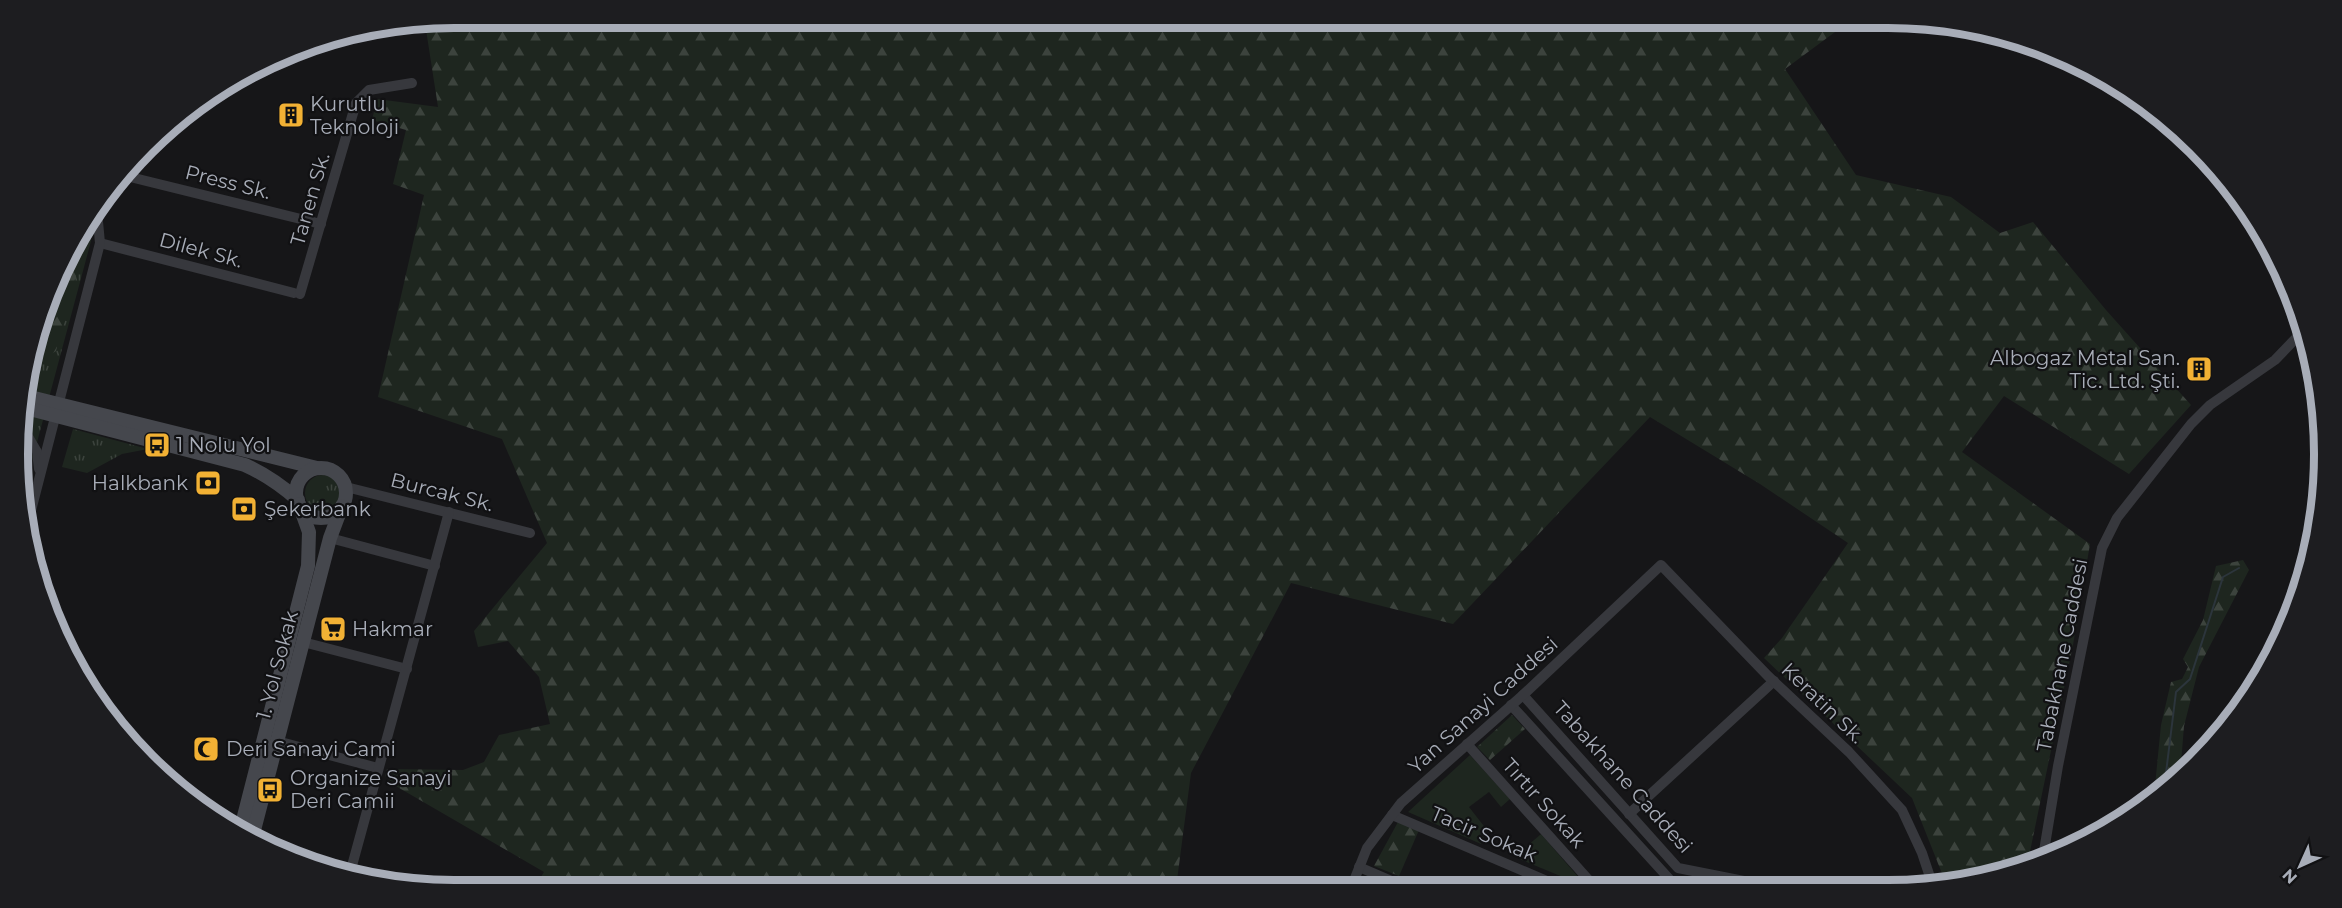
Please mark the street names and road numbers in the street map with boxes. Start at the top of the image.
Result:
street label: Tanen Sk. [285,150,335,248]
street label: Press Sk. [183,160,273,204]
street label: Dilek Sk. [157,227,245,273]
street label: Burcak Sk. [388,468,496,516]
street label: Tabakhane Caddesi [2031,556,2093,754]
street label: 1. Yol Sokak [251,608,303,722]
street label: Yan Sanayi Caddesi [1403,632,1563,778]
street label: Keratin Sk. [1777,658,1869,748]
street label: Tabakhane Caddesi [1548,696,1698,858]
street label: Tırtır Sokak [1498,753,1590,853]
street label: Tacir Sokak [1427,801,1541,867]

